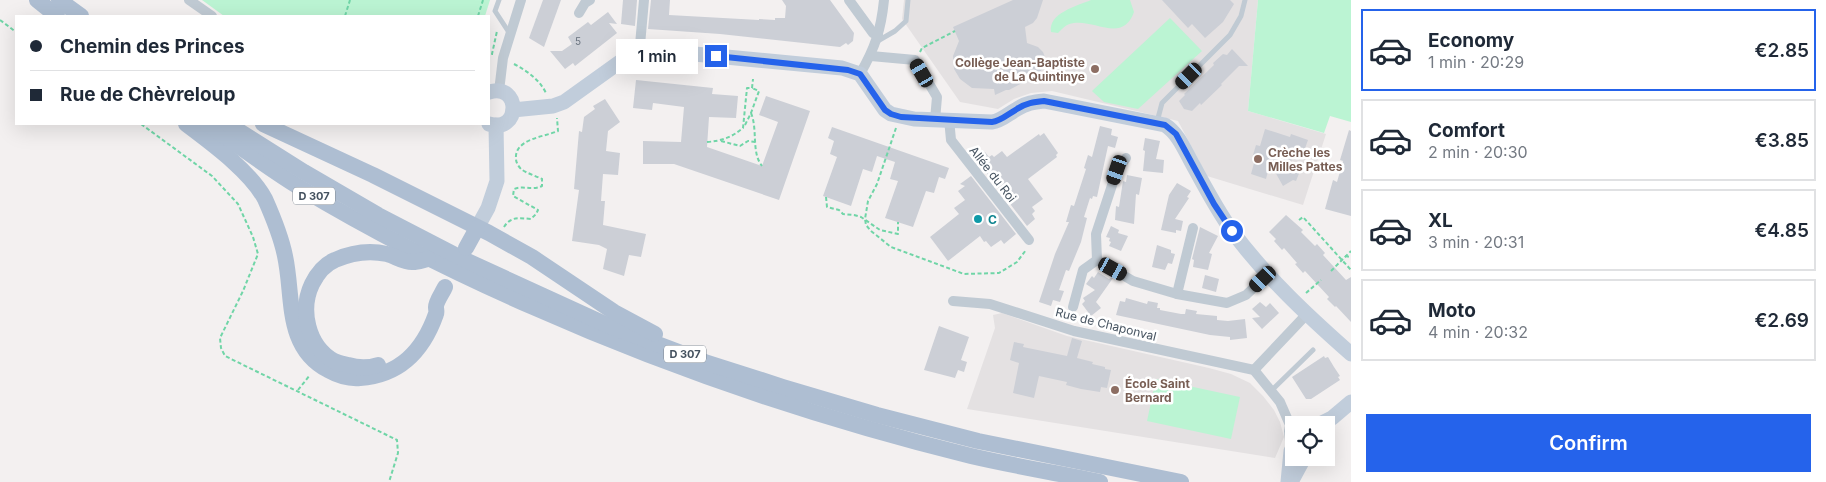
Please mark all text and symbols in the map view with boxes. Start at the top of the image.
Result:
icon: car [1368,28,1413,73]
text: Economy [1428,29,1514,52]
text: Chemin des Princes [60,35,245,58]
house number: 5 [575,35,581,47]
callout: 1 min [616,38,698,74]
text: €2.85 [1755,39,1809,62]
route end [705,45,727,67]
text: 1 min [637,46,677,66]
text: 1 min · 20:29 [1428,52,1524,72]
place label: Collège Jean-Baptiste de La Quintinye [955,55,1085,84]
car [908,56,935,90]
car [1173,60,1204,92]
marker: Collège Jean-Baptiste de La Quintinye [1089,63,1101,75]
text: Rue de Chèvreloup [60,83,235,106]
icon: car [1368,118,1413,163]
text: Comfort [1428,119,1505,142]
text: €3.85 [1755,129,1809,152]
text: 2 min · 20:30 [1428,142,1528,162]
street label: Allée du Roi [966,143,1020,205]
place label: Crèche les Milles Pattes [1268,145,1343,174]
car [1105,153,1128,187]
marker: Crèche les Milles Pattes [1252,153,1264,165]
road number: D 307 [293,188,335,205]
icon: car [1368,208,1413,253]
text: XL [1428,209,1453,232]
place label: C [988,212,997,227]
marker: C [972,213,984,225]
text: €4.85 [1754,219,1809,242]
route start [1221,220,1243,242]
text: 3 min · 20:31 [1428,232,1524,252]
car [1096,255,1129,283]
car [1247,263,1279,295]
icon: car [1368,298,1413,343]
text: Moto [1428,299,1476,322]
street label: Rue de Chaponval [1054,304,1158,344]
text: €2.69 [1754,309,1809,332]
text: 4 min · 20:32 [1428,322,1528,342]
road number: D 307 [664,346,706,362]
place label: École Saint Bernard [1125,376,1190,405]
marker: École Saint Bernard [1109,384,1121,396]
button: Confirm [1366,414,1811,472]
map controls [1285,416,1335,466]
button: locate [1285,416,1335,466]

